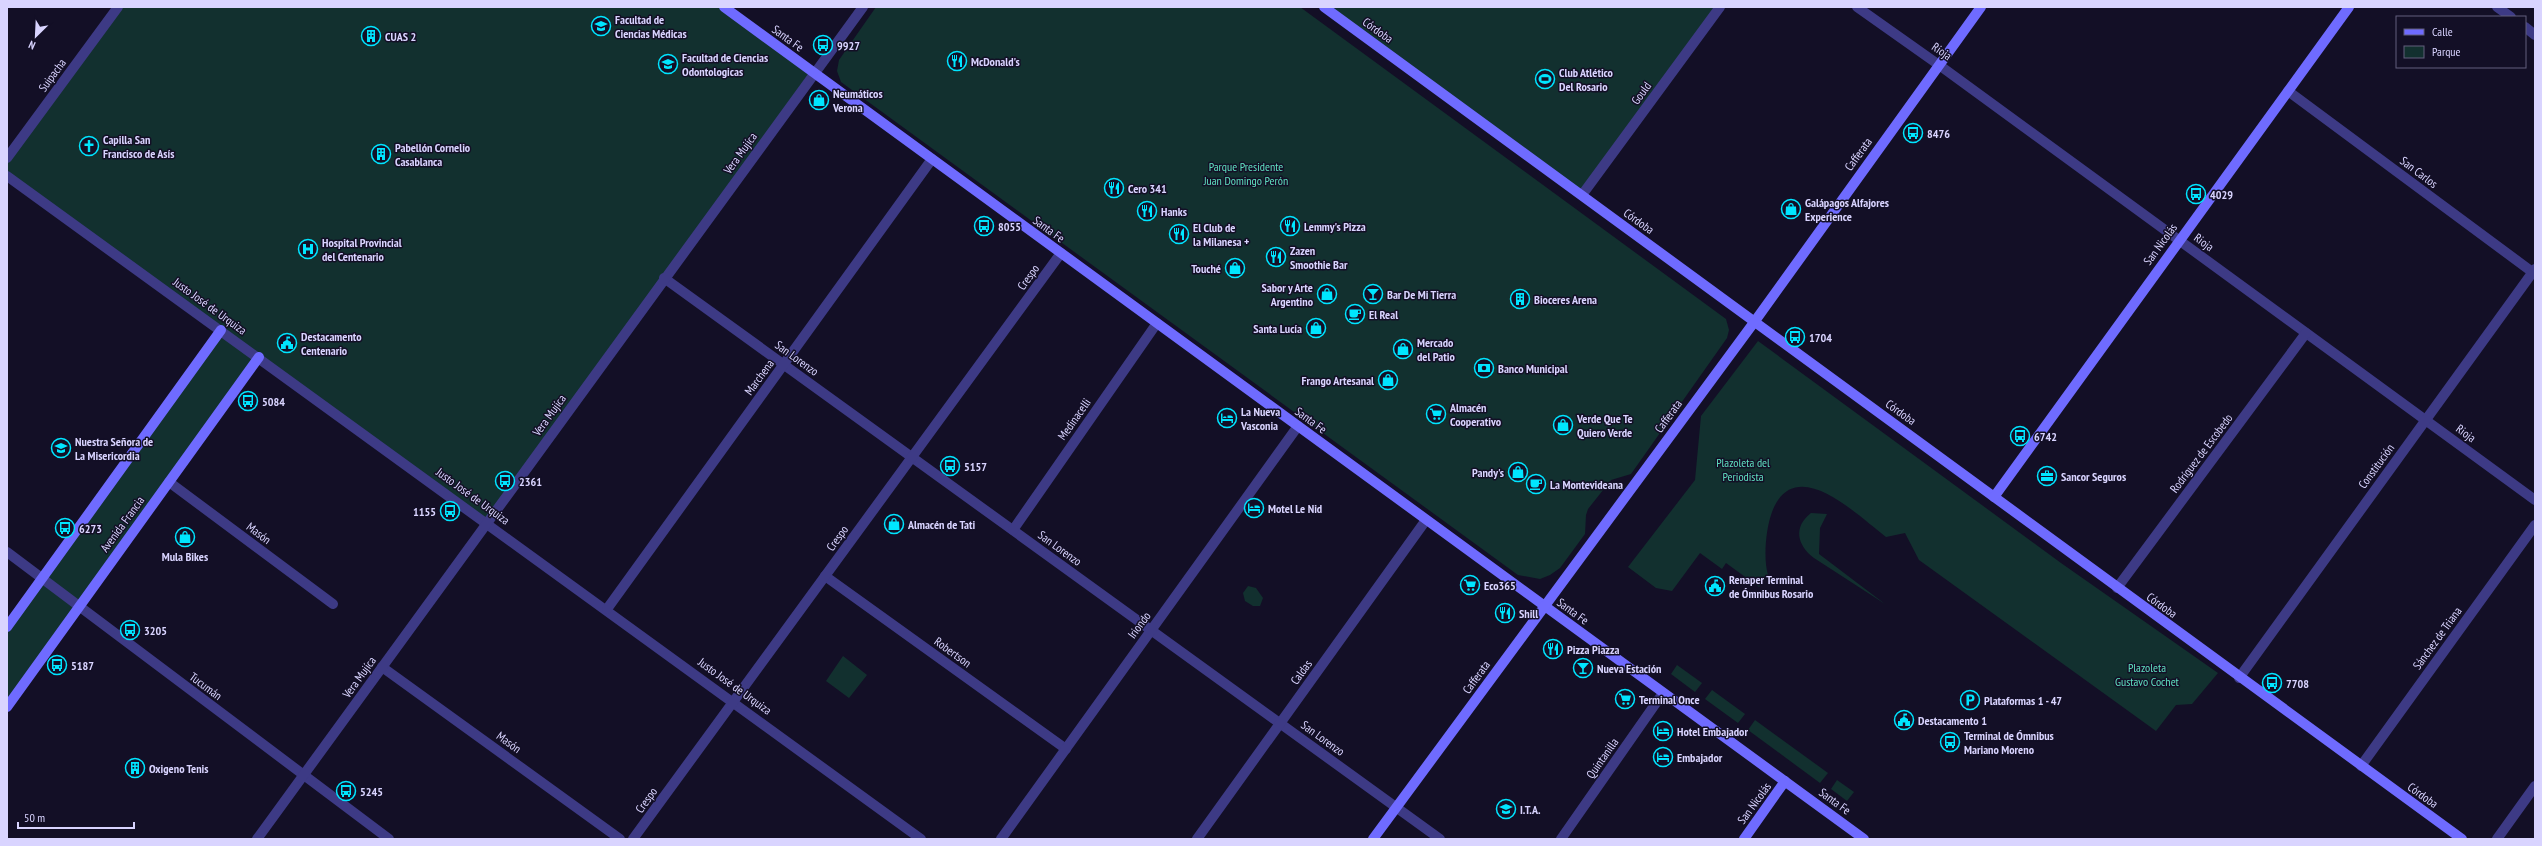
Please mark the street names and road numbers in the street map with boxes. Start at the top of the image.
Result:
street label: Córdoba [1360,14,1396,46]
street label: Santa Fe [769,21,807,55]
street label: Rioja [1929,39,1955,63]
street label: Suipacha [35,55,69,95]
street label: Gould [1628,79,1654,107]
street label: Vera Mujíca [719,129,760,178]
street label: Cafferata [1841,134,1875,174]
street label: San Carlos [2397,153,2441,191]
street label: Córdoba [1621,205,1657,237]
street label: Santa Fe [1030,212,1068,246]
street label: San Nicolás [2140,220,2180,268]
street label: Rioja [2191,230,2217,254]
street label: Crespo [1014,261,1042,293]
street label: Justo José de Urquiza [170,274,250,338]
street label: San Lorenzo [772,337,822,379]
street label: Marchena [741,356,777,398]
street label: Vera Mujíca [528,391,569,440]
street label: Medinacelli [1054,395,1094,443]
street label: Cafferata [1651,396,1685,436]
street label: Córdoba [1883,396,1919,428]
street label: Santa Fe [1292,403,1330,437]
street label: Rodríguez de Escobedo [2166,411,2236,495]
street label: Rioja [2453,421,2479,445]
street label: Constitución [2355,441,2397,491]
street label: Justo José de Urquiza [433,464,513,528]
street label: Avenida Francia [97,493,147,555]
street label: Masón [244,519,274,547]
street label: Crespo [823,522,851,554]
street label: San Lorenzo [1035,527,1085,569]
street label: Córdoba [2144,589,2180,621]
street label: Santa Fe [1554,594,1592,628]
street label: Sánchez de Triana [2409,604,2465,672]
street label: Iriondo [1124,609,1154,641]
street label: Robertson [932,634,974,670]
street label: Vera Mujíca [338,653,379,702]
street label: Justo José de Urquiza [695,654,775,718]
street label: Caldas [1287,657,1315,687]
street label: Cafferata [1459,657,1493,697]
street label: Tucumán [187,669,225,703]
street label: San Lorenzo [1298,717,1348,759]
street label: Masón [494,728,524,756]
street label: Quintanilla [1583,735,1621,781]
street label: San Nicolás [1734,779,1774,827]
street label: Córdoba [2405,779,2441,811]
street label: Crespo [632,784,660,816]
street label: Santa Fe [1816,784,1854,818]

